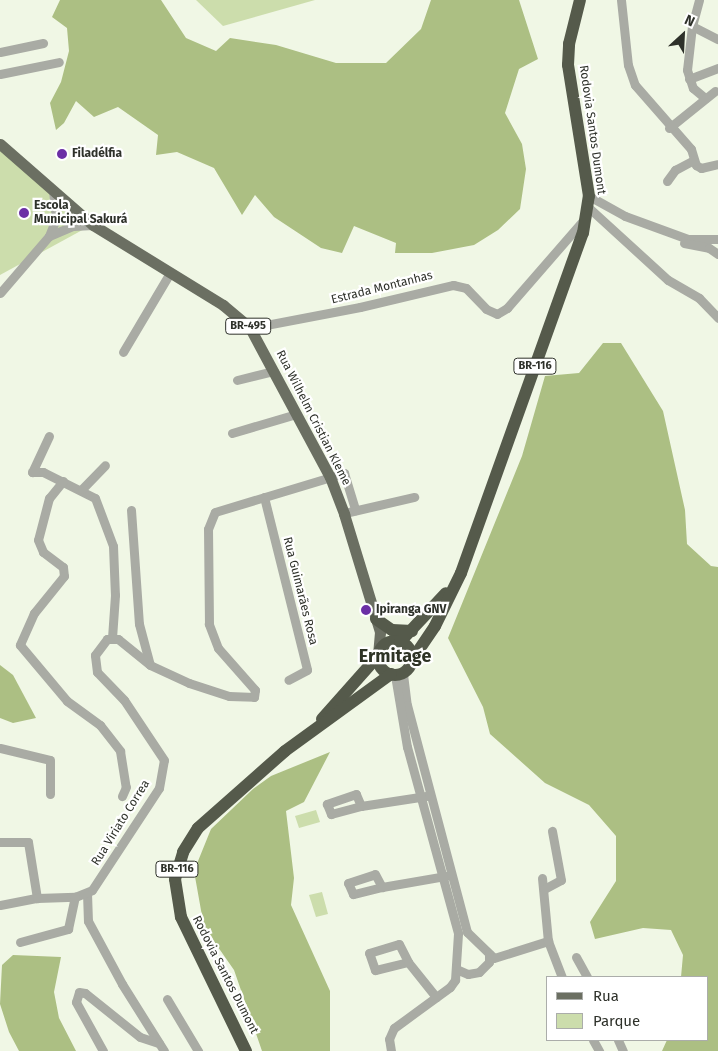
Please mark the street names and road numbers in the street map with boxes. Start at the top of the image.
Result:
street label: Rodovia Santos Dumont [576,64,608,196]
street label: Estrada Montanhas [330,268,434,308]
road number: BR-495 [224,318,272,334]
street label: Rua Wilhelm Cristian Kleme [273,348,353,488]
road number: BR-116 [512,358,558,374]
street label: Rua Guimarães Rosa [280,535,320,647]
street label: Rua Viriato Correa [89,778,153,868]
road number: BR-116 [154,861,200,878]
street label: Rodovia Santos Dumont [189,914,261,1036]

